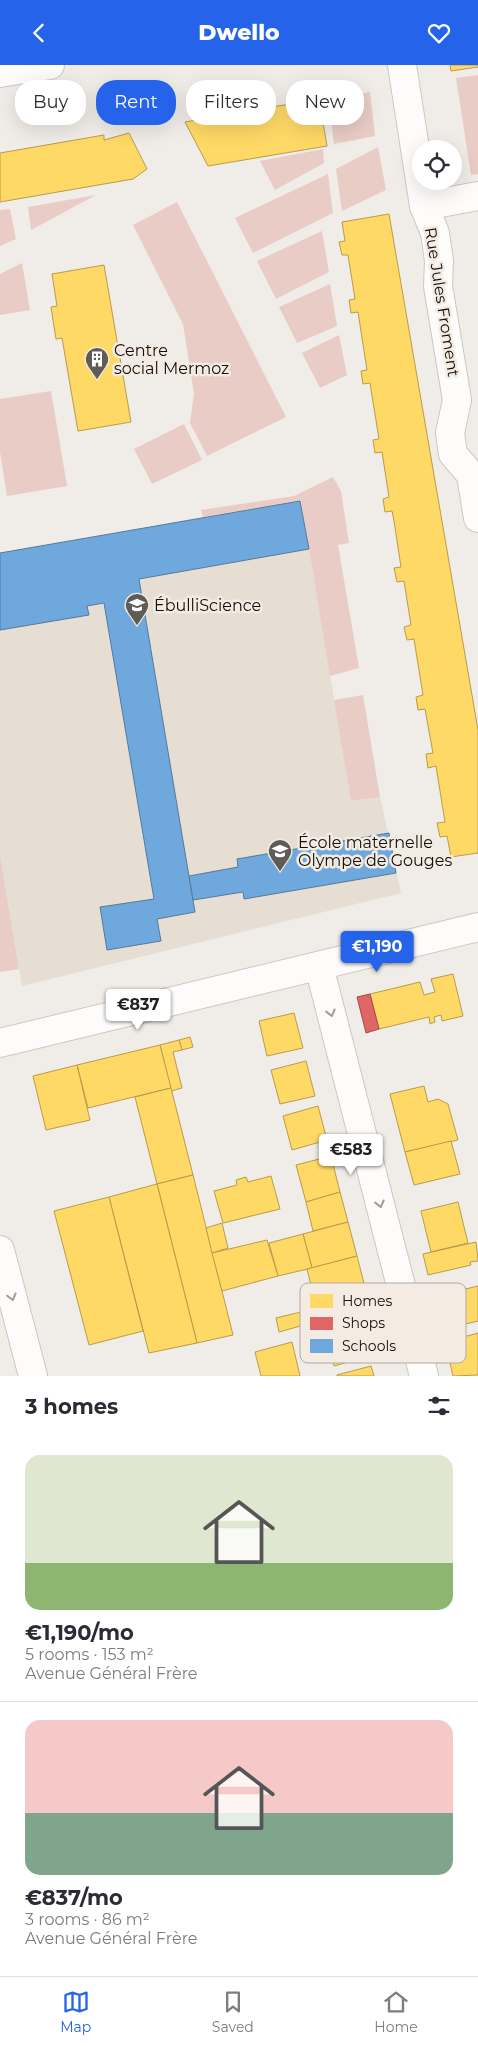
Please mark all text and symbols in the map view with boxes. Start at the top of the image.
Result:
icon: back [25,19,53,47]
text: Dwello [198,19,280,46]
icon: heart [425,19,453,47]
chip: Buy [15,80,86,125]
chip: Rent [96,80,176,125]
chip: Filters [186,80,276,125]
chip: New [286,80,364,125]
map controls [412,140,462,190]
button: locate [412,140,462,190]
street label: Rue Jules Froment [421,226,463,379]
place label: Centre social Mermoz [114,341,229,378]
building icon: Centre social Mermoz [84,346,110,380]
school or university icon: ÉbulliScience [124,592,150,626]
place label: ÉbulliScience [154,596,261,615]
place label: École maternelle Olympe de Gouges [298,833,452,870]
school or university icon: École maternelle Olympe de Gouges [267,838,293,872]
pin: €1,190 [336,931,418,973]
text: €1,190 [352,937,402,956]
pin: €837 [108,989,168,1031]
text: €837 [117,995,159,1014]
one-way arrow [326,1008,336,1016]
pin: €583 [321,1133,381,1176]
text: €583 [330,1140,372,1159]
one-way arrow [374,1200,385,1209]
legend [300,1283,466,1363]
text: Homes [342,1292,392,1310]
one-way arrow [7,1293,17,1301]
text: Shops [342,1314,385,1332]
text: Schools [342,1337,396,1355]
icon: filters [425,1392,453,1420]
text: 3 homes [25,1394,118,1419]
icon: home [194,1487,284,1577]
text: €1,190/mo [25,1620,134,1645]
text: 5 rooms · 153 m² [25,1645,154,1664]
text: Avenue Général Frère [25,1664,198,1683]
icon: home [194,1753,284,1843]
text: €837/mo [25,1885,123,1910]
text: 3 rooms · 86 m² [25,1910,150,1929]
text: Avenue Général Frère [25,1929,198,1948]
tab: Map [60,1988,91,2036]
tab: Saved [212,1988,254,2036]
tab: Home [374,1988,418,2036]

